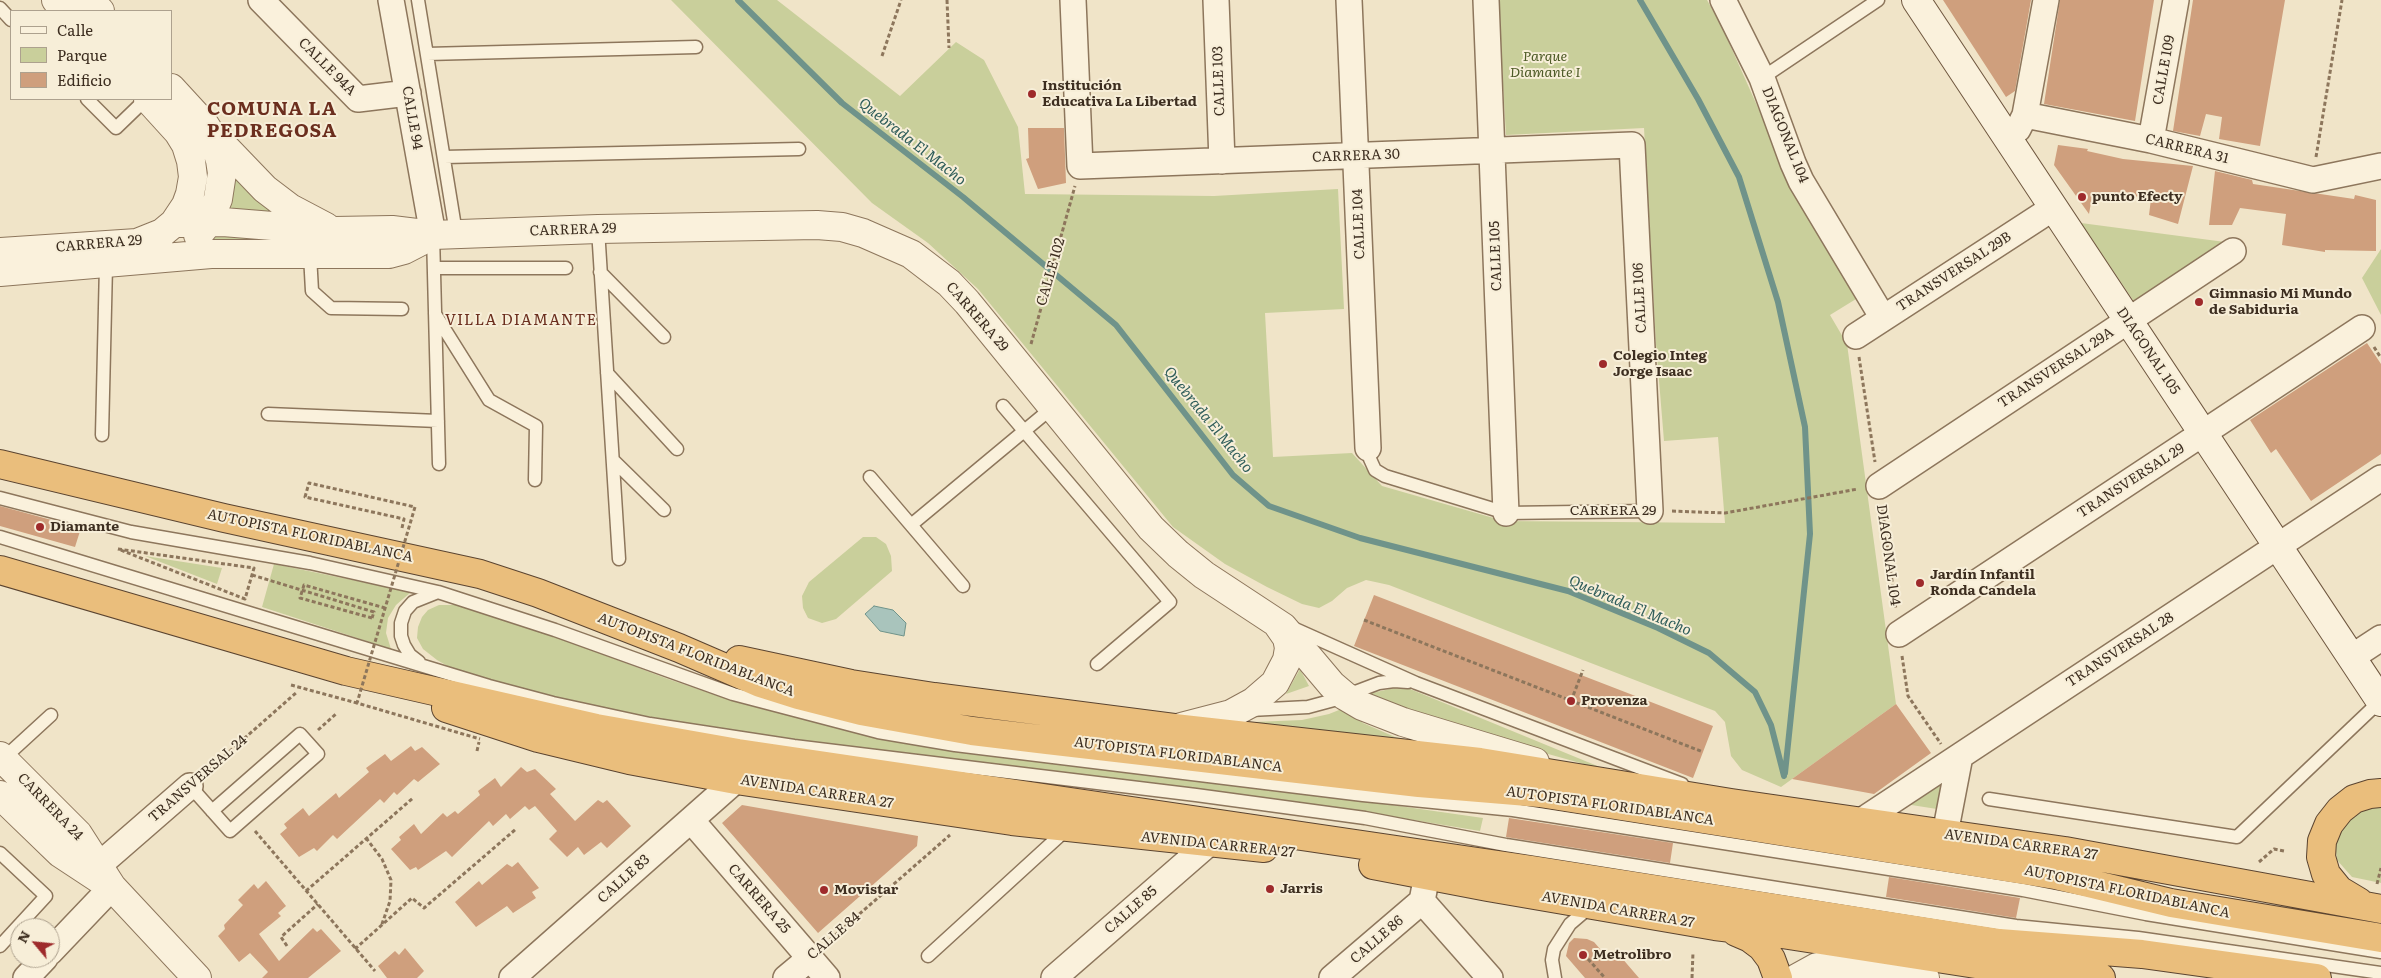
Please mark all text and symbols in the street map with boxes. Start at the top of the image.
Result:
legend [10,10,172,100]
text: Calle [57,18,93,41]
street label: CALLE 109 [2150,34,2178,106]
street label: CALLE 94A [295,35,359,99]
text: Parque [57,43,107,66]
street label: CALLE 103 [1209,45,1229,117]
park label: Parque Diamante I [1510,49,1580,82]
text: Edificio [57,68,112,91]
place label: Institución Educativa La Libertad [1042,78,1197,110]
street label: CALLE 94 [398,85,426,151]
street label: DIAGONAL 104 [1758,85,1812,185]
marker: Institución Educativa La Libertad [1026,88,1038,100]
water label: Quebrada El Macho [855,94,969,190]
district label: COMUNA LA PEDREGOSA [206,98,338,142]
street label: CARRERA 31 [2143,131,2231,167]
street label: CARRERA 30 [1312,146,1400,166]
street label: CALLE 104 [1349,188,1369,260]
place label: punto Efecty [2092,189,2183,205]
marker: punto Efecty [2076,191,2088,203]
street label: CARRERA 29 [529,220,617,240]
street label: CALLE 105 [1486,221,1506,291]
street label: TRANSVERSAL 29B [1893,229,2015,315]
street label: CARRERA 29 [55,232,143,256]
street label: CALLE 102 [1033,236,1069,308]
street label: CALLE 106 [1630,262,1650,334]
street label: CARRERA 29 [942,279,1012,355]
place label: Gimnasio Mi Mundo de Sabiduria [2209,286,2352,318]
marker: Gimnasio Mi Mundo de Sabiduria [2193,296,2205,308]
street label: DIAGONAL 105 [2113,304,2183,398]
district label: VILLA DIAMANTE [443,312,599,330]
street label: TRANSVERSAL 29A [1995,324,2117,412]
place label: Colegio Integ Jorge Isaac [1613,348,1707,381]
marker: Colegio Integ Jorge Isaac [1597,358,1609,370]
water label: Quebrada El Macho [1160,363,1256,477]
street label: TRANSVERSAL 29 [2074,440,2188,522]
street label: CARRERA 29 [1570,503,1656,519]
street label: DIAGONAL 104 [1873,503,1903,607]
street label: AUTOPISTA FLORIDABLANCA [206,506,414,566]
place label: Diamante [50,519,119,535]
marker: Diamante [34,521,46,533]
place label: Jardín Infantil Ronda Candela [1930,567,2036,600]
water label: Quebrada El Macho [1566,572,1694,640]
marker: Jardín Infantil Ronda Candela [1914,577,1926,589]
street label: TRANSVERSAL 28 [2063,609,2177,691]
street label: AUTOPISTA FLORIDABLANCA [595,610,797,700]
place label: Provenza [1581,693,1648,709]
marker: Provenza [1565,695,1577,707]
street label: TRANSVERSAL 24 [145,732,251,826]
street label: AUTOPISTA FLORIDABLANCA [1073,734,1283,776]
street label: CARRERA 24 [14,770,86,844]
street label: AVENIDA CARRERA 27 [739,772,895,812]
street label: AUTOPISTA FLORIDABLANCA [1505,783,1715,829]
street label: AVENIDA CARRERA 27 [1943,826,2099,864]
street label: AVENIDA CARRERA 27 [1140,829,1296,861]
street label: CALLE 83 [594,851,654,907]
street label: CARRERA 25 [724,861,794,937]
street label: AUTOPISTA FLORIDABLANCA [2023,862,2231,922]
place label: Jarris [1280,881,1323,897]
place label: Movistar [834,882,898,898]
street label: CALLE 85 [1101,883,1161,937]
marker: Jarris [1264,883,1276,895]
marker: Movistar [818,884,830,896]
street label: AVENIDA CARRERA 27 [1540,888,1696,932]
street label: CALLE 84 [804,908,864,964]
street label: CALLE 86 [1347,912,1407,968]
north arrow [10,918,60,968]
text: N [11,927,34,946]
place label: Metrolibro [1593,947,1671,963]
marker: Metrolibro [1577,949,1589,961]

